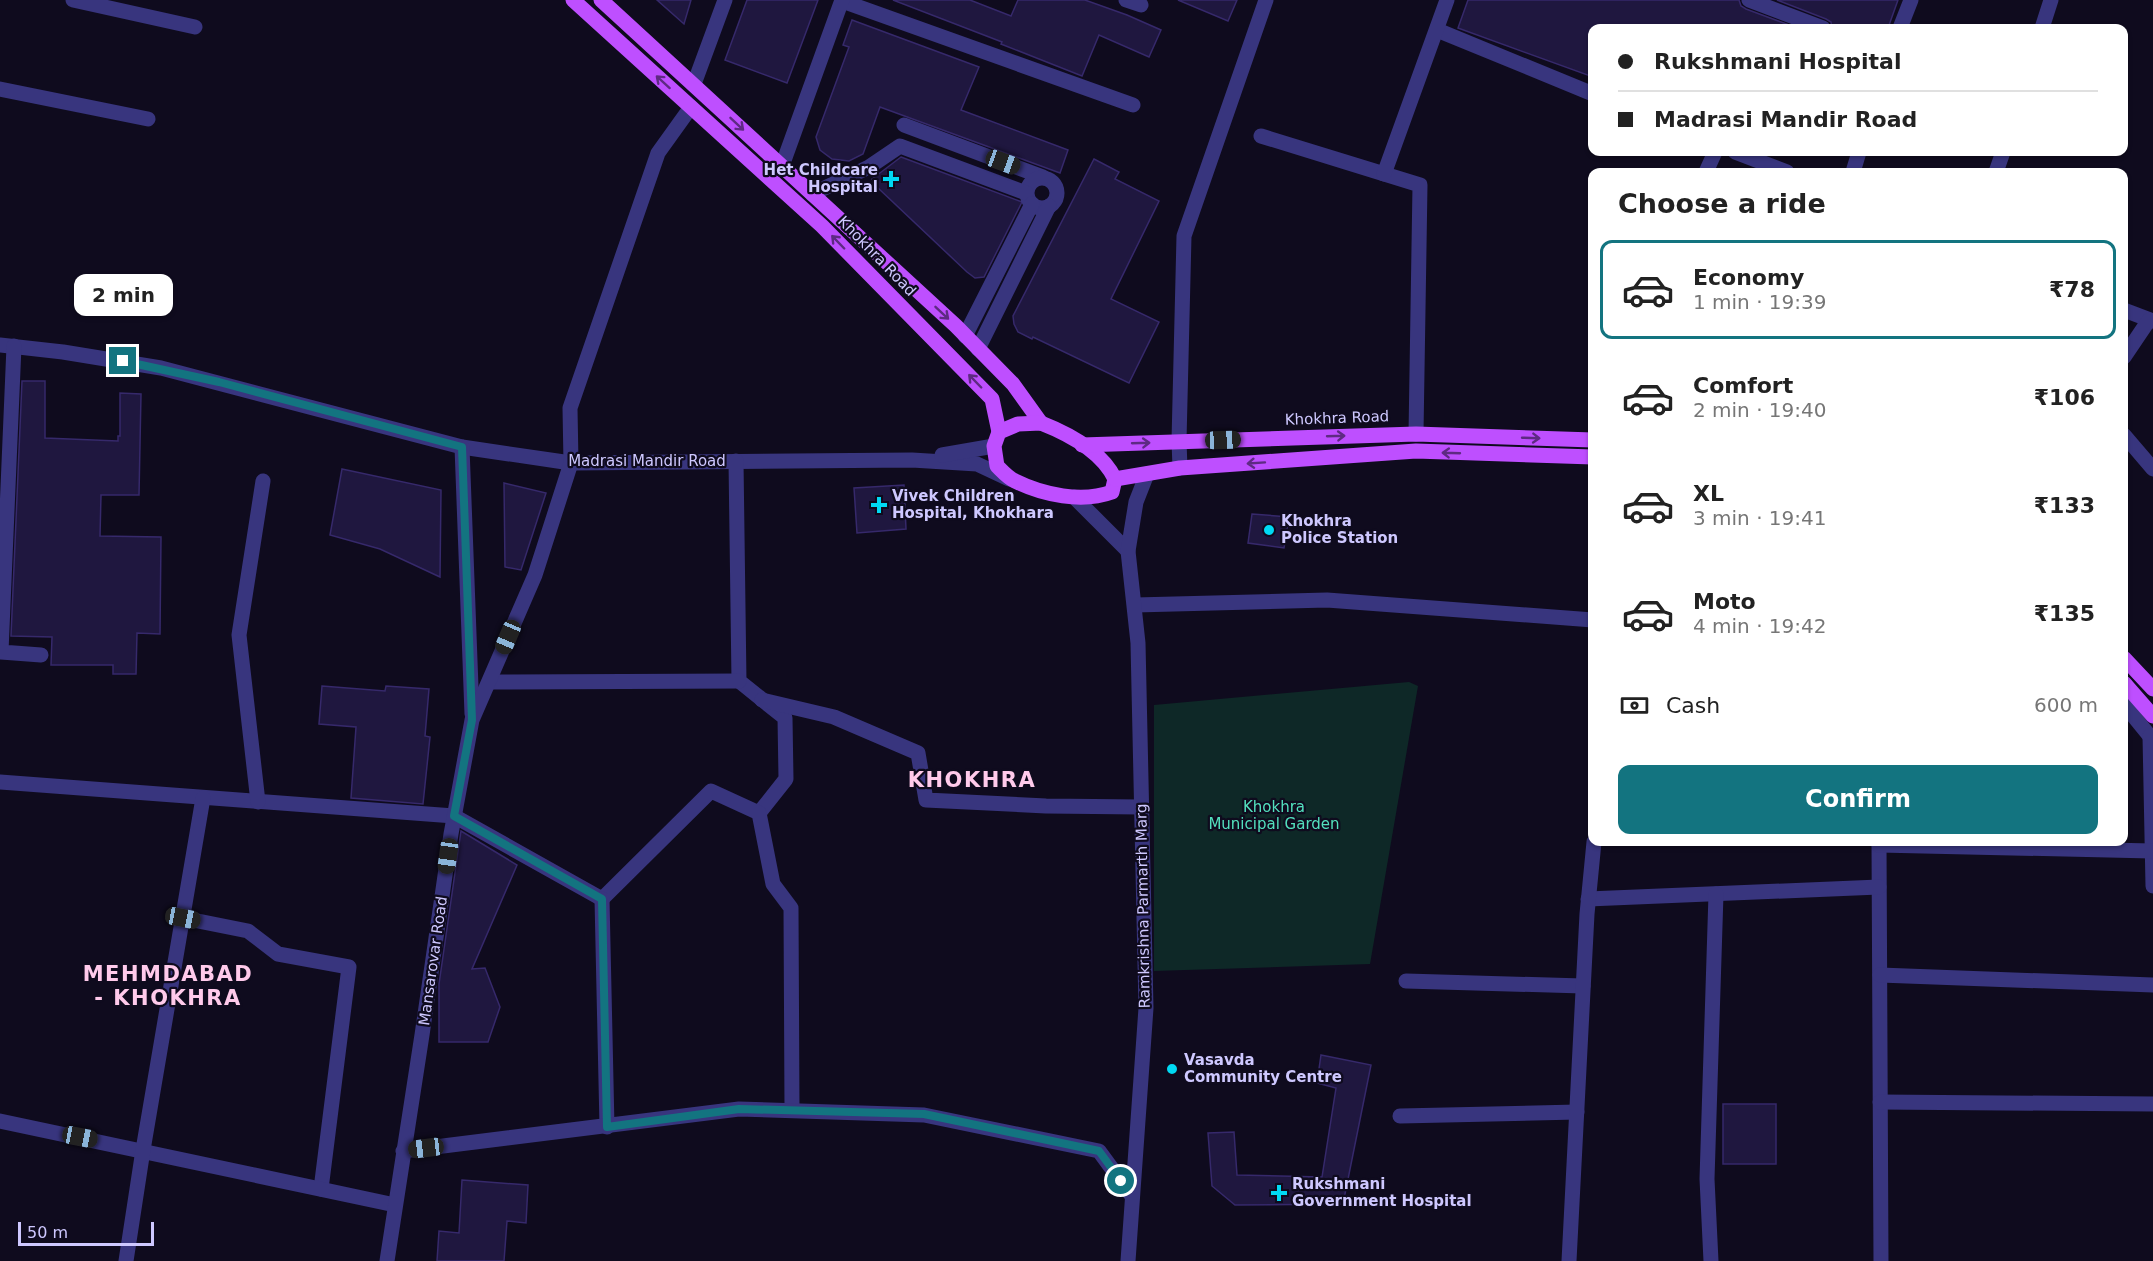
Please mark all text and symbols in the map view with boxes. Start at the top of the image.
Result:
text: Rukshmani Hospital [1654,49,1901,74]
one-way arrow [656,75,671,89]
text: Madrasi Mandir Road [1654,107,1917,132]
one-way arrow [729,117,744,131]
car [983,147,1023,177]
place label: Het Childcare Hospital [764,161,878,196]
marker: Het Childcare Hospital [882,170,900,188]
text: Choose a ride [1618,188,1826,219]
street label: Khokhra Road [834,212,920,300]
one-way arrow [831,235,846,250]
icon: car [1621,263,1675,317]
text: Economy [1693,265,1804,290]
callout: 2 min [74,274,172,316]
text: ₹78 [2049,277,2095,302]
text: 2 min [92,283,155,307]
text: 1 min · 19:39 [1693,290,1827,314]
one-way arrow [935,306,950,321]
route end [109,347,136,374]
icon: car [1621,371,1675,425]
text: Comfort [1693,373,1793,398]
one-way arrow [968,374,982,389]
text: ₹106 [2034,385,2095,410]
text: 2 min · 19:40 [1693,398,1827,422]
street label: Khokhra Road [1284,407,1390,429]
car [1205,430,1241,450]
one-way arrow [1325,431,1345,442]
one-way arrow [1520,432,1540,443]
one-way arrow [1130,437,1150,448]
one-way arrow [1441,447,1461,458]
street label: Madrasi Mandir Road [568,452,726,470]
one-way arrow [1247,458,1266,469]
icon: car [1621,479,1675,533]
text: XL [1693,481,1724,506]
place label: Vivek Children Hospital, Khokhara [892,487,1054,522]
text: ₹133 [2034,493,2095,518]
marker: Vivek Children Hospital, Khokhara [870,496,888,514]
text: 3 min · 19:41 [1693,506,1827,530]
place label: Khokhra Police Station [1281,512,1398,547]
marker: Khokhra Police Station [1262,523,1276,537]
icon: car [1621,587,1675,641]
text: Moto [1693,589,1756,614]
text: ₹135 [2034,601,2095,626]
text: 4 min · 19:42 [1693,614,1827,638]
car [493,617,523,657]
icon: cash [1618,689,1651,722]
text: Cash [1666,693,1720,718]
text: 600 m [2034,693,2098,717]
button: Confirm [1618,765,2098,834]
district label: KHOKHRA [908,768,1036,792]
park label: Khokhra Municipal Garden [1208,798,1340,833]
street label: Ramkrishna Parmarth Marg [1132,803,1154,1009]
car [437,837,459,875]
street label: Mansarovar Road [415,895,451,1027]
car [164,906,202,930]
district label: MEHMDABAD - KHOKHRA [83,962,253,1010]
place label: Vasavda Community Centre [1184,1051,1342,1086]
marker: Vasavda Community Centre [1165,1062,1179,1076]
car [61,1125,99,1149]
car [407,1137,445,1159]
route start [1107,1167,1134,1194]
place label: Rukshmani Government Hospital [1292,1175,1472,1210]
marker: Rukshmani Government Hospital [1270,1184,1288,1202]
scale bar [18,1219,154,1246]
text: 50 m [27,1223,68,1242]

